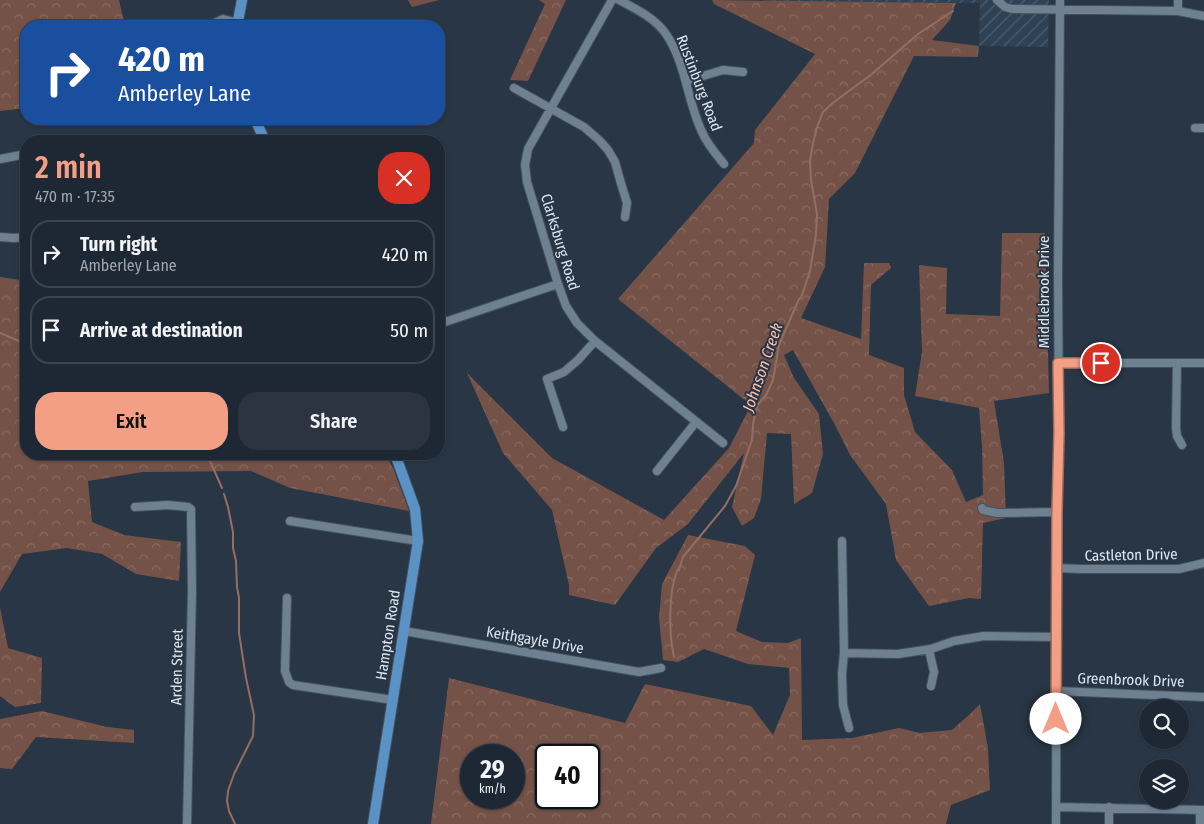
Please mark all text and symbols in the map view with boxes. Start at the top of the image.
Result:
street label: Rustinburg Road [672,32,726,134]
text: 420 m [118,38,205,80]
icon: right [35,40,100,105]
text: Amberley Lane [118,80,251,107]
text: 2 min [35,150,102,186]
button: close [378,152,430,204]
text: 470 m · 17:35 [35,187,115,206]
street label: Clarksburg Road [537,192,583,292]
text: Turn right [80,233,157,256]
street label: Middlebrook Drive [1035,236,1053,348]
icon: right [37,240,65,268]
text: 420 m [382,243,428,266]
text: Amberley Lane [80,256,177,275]
icon: arrive [37,316,65,344]
text: Arrive at destination [80,319,243,342]
text: 50 m [390,319,428,342]
water label: Johnson Creek [738,320,787,415]
pin [1080,342,1122,384]
icon: arrive [1087,349,1115,377]
button: Exit [35,392,228,450]
button: Share [238,392,430,450]
street label: Castleton Drive [1084,545,1178,565]
street label: Hampton Road [372,589,404,681]
street label: Keithgayle Drive [485,623,585,657]
street label: Arden Street [167,629,187,705]
street label: Greenbrook Drive [1077,669,1185,691]
position arrow [1029,692,1081,744]
map controls [1139,699,1189,809]
button: search [1139,699,1189,749]
speed limit sign: 40 [535,744,600,809]
text: 29 [480,755,505,785]
button: layers [1139,759,1189,809]
text: km/h [479,782,506,796]

